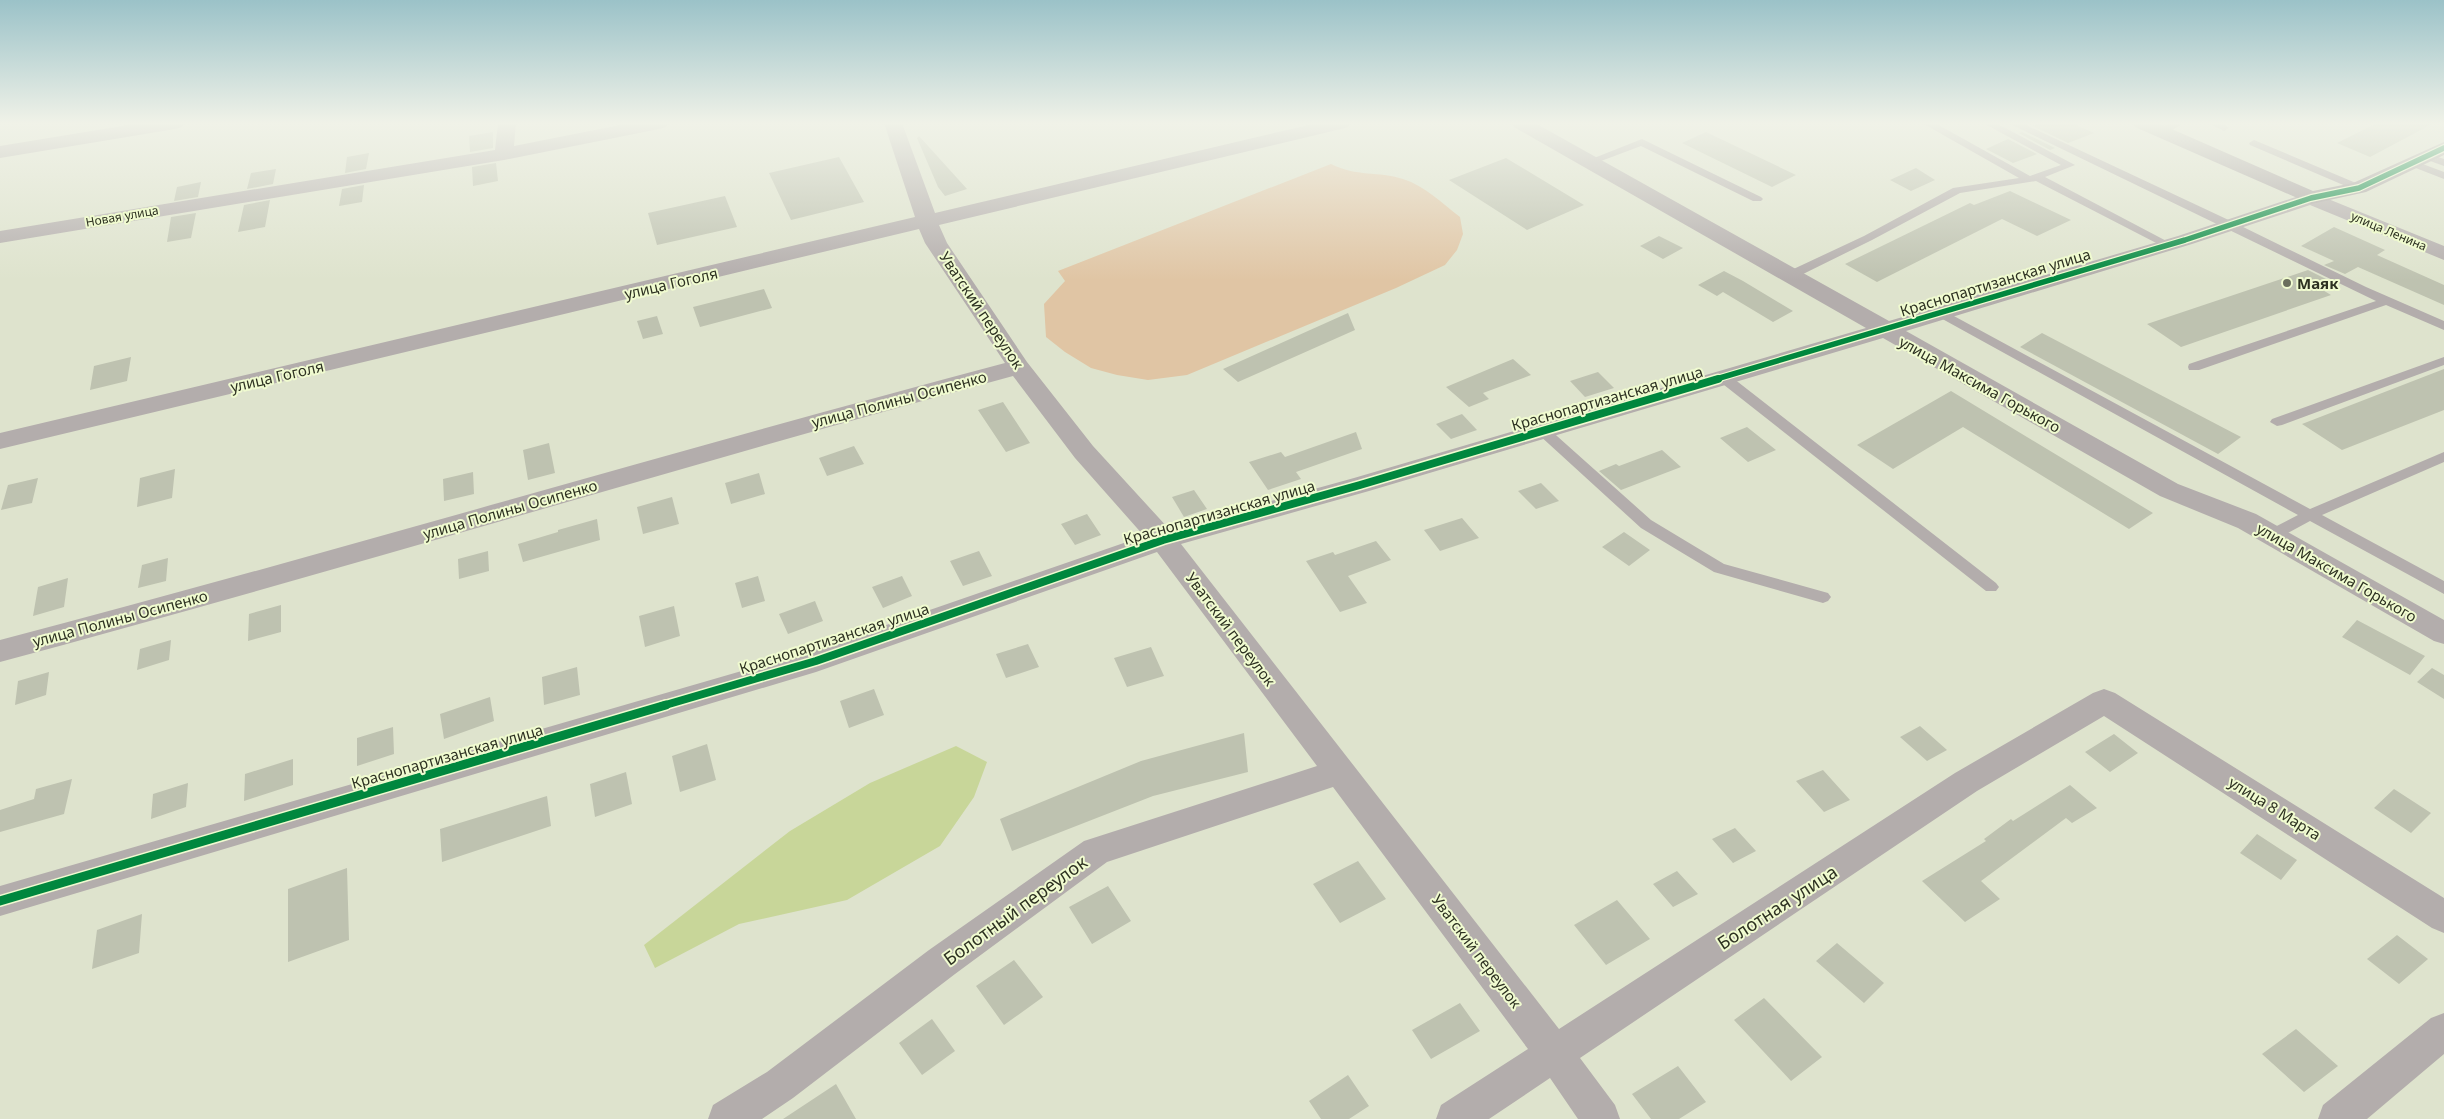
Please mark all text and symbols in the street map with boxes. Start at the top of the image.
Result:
street label: Новая улица [84,201,160,231]
street label: улица Ленина [2348,207,2430,255]
street label: Краснопартизанская улица [1897,243,2093,321]
street label: Уватский переулок [935,247,1029,373]
street label: улица Гоголя [622,263,720,303]
place label: Маяк [2297,273,2339,293]
marker: Маяк [2281,277,2293,289]
street label: улица Максима Горького [1896,331,2064,437]
street label: улица Гоголя [228,356,326,396]
street label: Краснопартизанская улица [1509,361,1705,435]
street label: улица Полины Осипенко [809,366,989,432]
street label: улица Полины Осипенко [421,475,599,543]
street label: Краснопартизанская улица [1121,475,1317,549]
street label: улица Максима Горького [2253,518,2421,626]
street label: Уватский переулок [1182,568,1280,690]
street label: улица Полины Осипенко [30,585,210,651]
street label: Краснопартизанская улица [737,598,931,678]
street label: Краснопартизанская улица [349,719,545,793]
street label: улица 8 Марта [2225,772,2325,844]
street label: Болотный переулок [938,849,1092,970]
street label: Болотная улица [1712,859,1842,955]
street label: Уватский переулок [1428,890,1526,1012]

